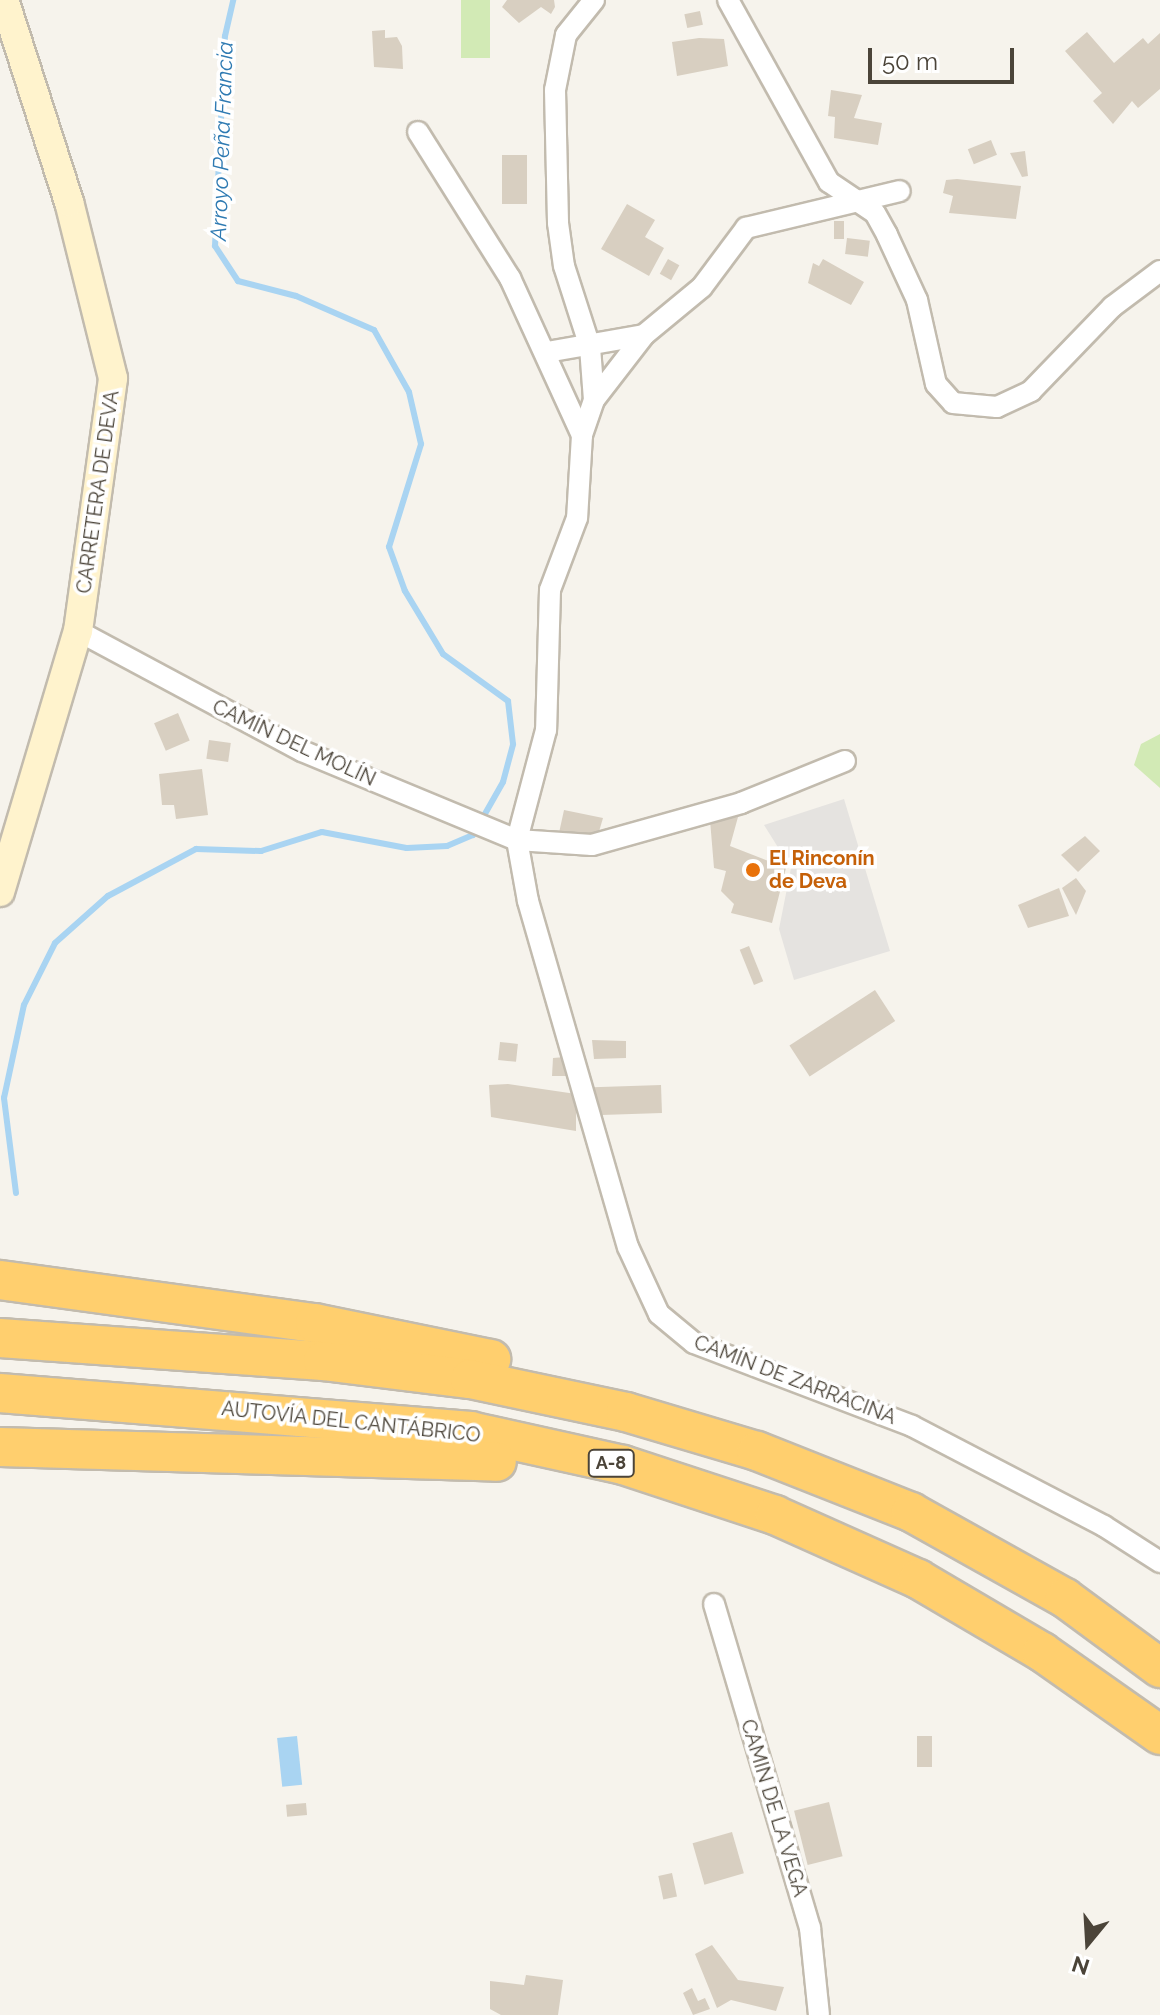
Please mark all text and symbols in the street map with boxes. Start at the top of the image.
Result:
scale bar [872,32,1018,82]
water label: Arroyo Peña Francia [205,41,239,241]
text: 50 m [882,47,938,76]
street label: CARRETERA DE DEVA [72,389,124,595]
street label: CAMÍN DEL MOLÍN [208,695,380,791]
place label: El Rinconín de Deva [769,846,875,893]
marker: El Rinconín de Deva [744,861,762,879]
street label: CAMÍN DE ZARRACINA [691,1330,899,1430]
street label: AUTOVÍA DEL CANTÁBRICO [220,1396,482,1448]
road number: A-8 [587,1449,635,1477]
street label: CAMIN DE LA VEGA [735,1716,813,1900]
north arrow [1048,1903,1128,1983]
text: N [1069,1951,1093,1981]

